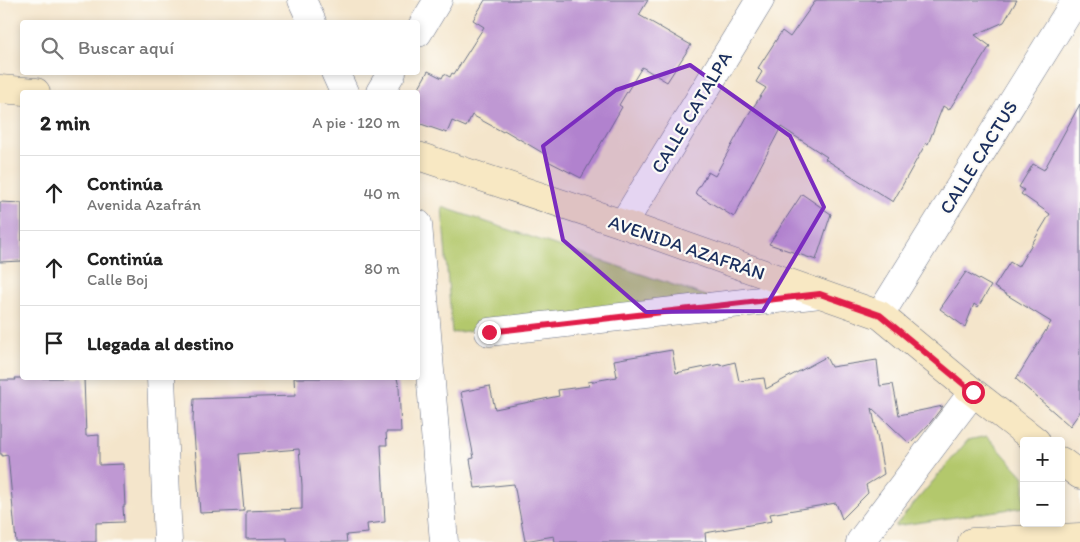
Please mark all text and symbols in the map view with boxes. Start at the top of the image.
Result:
search box [20,20,420,75]
icon: search [38,34,66,62]
text: Buscar aquí [78,36,174,59]
street label: CALLE CATALPA [646,47,737,177]
street label: CALLE CACTUS [934,96,1022,218]
text: 2 min [40,110,90,135]
text: A pie · 120 m [312,113,400,132]
text: Continúa [87,172,163,195]
icon: ahead [40,179,68,207]
text: 40 m [363,184,400,203]
text: Avenida Azafrán [87,195,201,214]
street label: AVENIDA AZAFRÁN [606,210,768,285]
text: Continúa [87,247,163,270]
icon: ahead [40,254,68,282]
text: 80 m [364,259,400,278]
text: Calle Boj [87,270,148,289]
route end [478,321,501,344]
icon: arrive [40,329,68,357]
text: Llegada al destino [87,332,234,355]
route start [962,381,985,404]
map controls [1020,437,1065,527]
button: + [1020,437,1065,482]
button: − [1020,482,1065,527]

